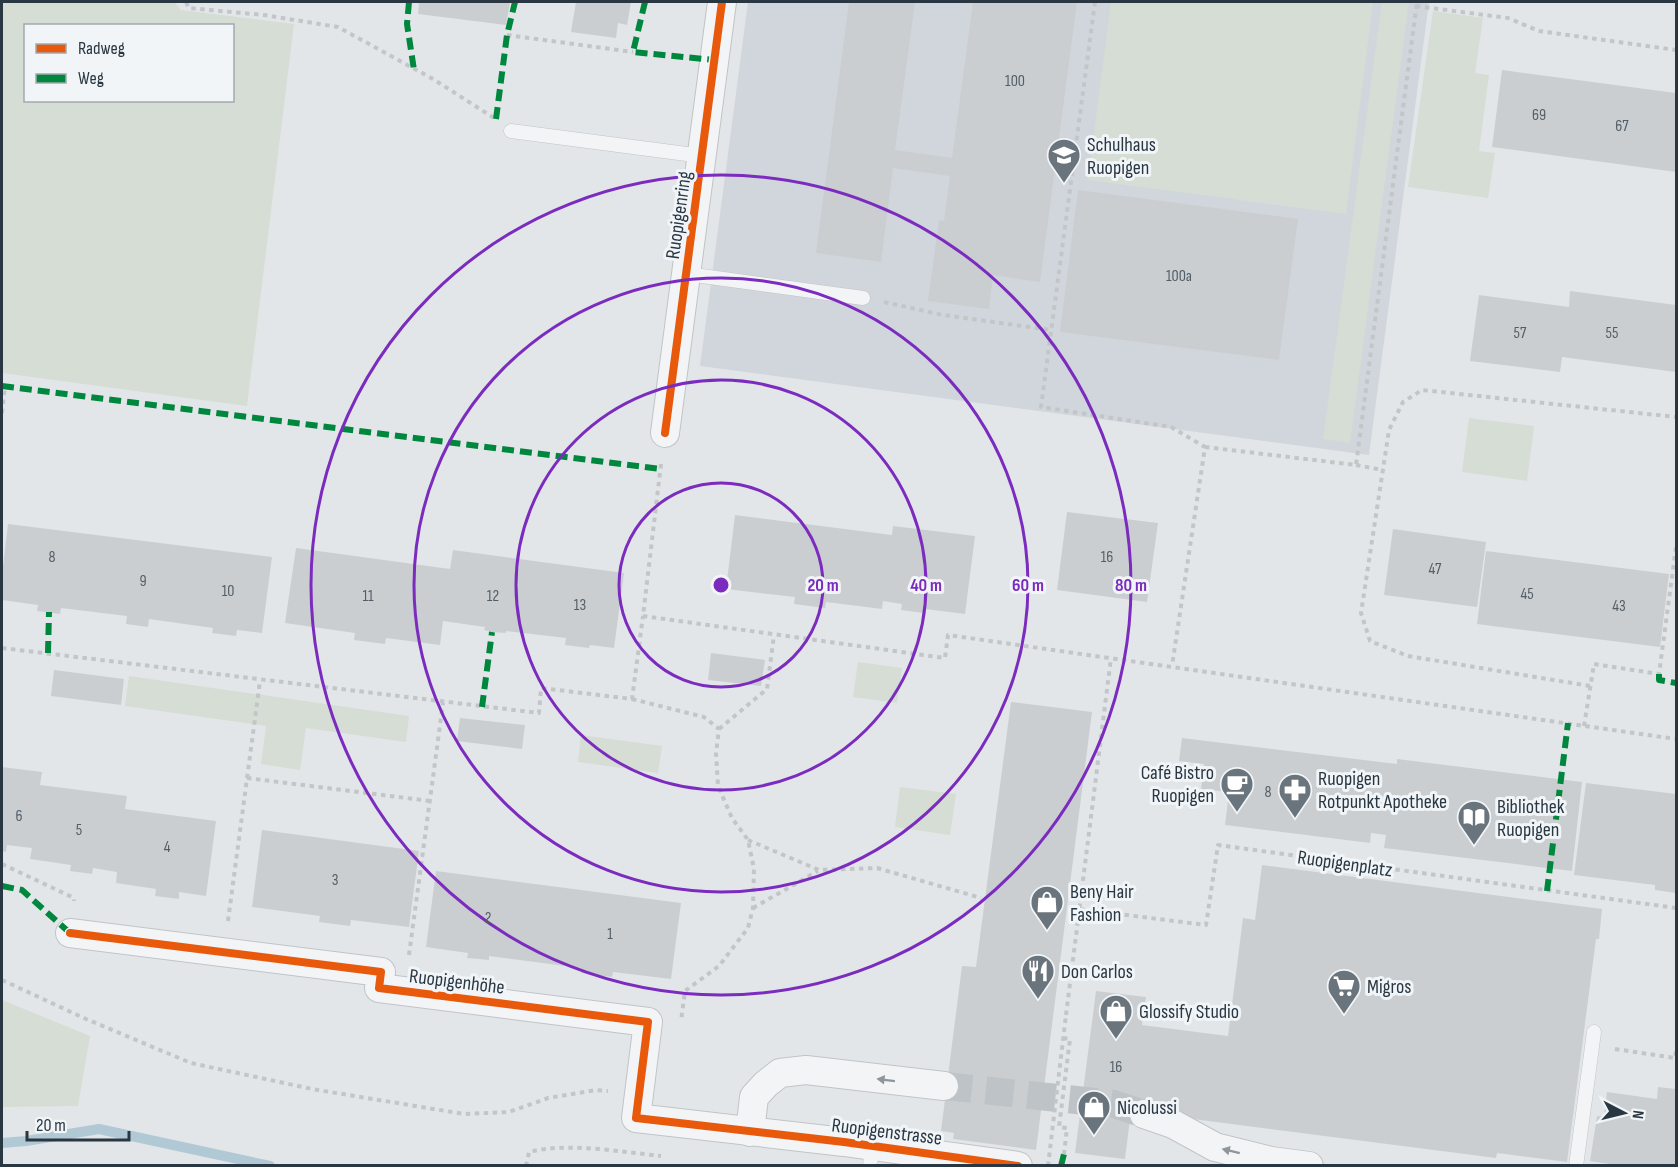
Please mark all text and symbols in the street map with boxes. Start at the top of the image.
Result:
legend [24,24,234,102]
text: Radweg [78,38,125,59]
text: Weg [78,68,104,89]
house number: 100 [1005,72,1025,91]
house number: 69 [1532,106,1546,125]
house number: 67 [1615,117,1629,136]
place label: Schulhaus Ruopigen [1087,133,1156,180]
school or university icon: Schulhaus Ruopigen [1046,137,1082,184]
street label: Ruopigenring [661,170,697,261]
house number: 100a [1166,267,1192,286]
house number: 57 [1514,324,1527,343]
house number: 55 [1606,324,1618,343]
house number: 8 [48,548,56,567]
house number: 16 [1101,548,1113,567]
house number: 47 [1429,560,1442,579]
house number: 9 [139,572,147,591]
centre of rings [711,575,731,595]
text: 20 m [807,575,839,596]
text: 40 m [910,575,942,596]
text: 60 m [1012,575,1044,596]
text: 80 m [1115,575,1147,596]
house number: 10 [222,582,234,601]
house number: 45 [1520,585,1534,604]
house number: 11 [362,587,374,606]
house number: 12 [487,587,499,606]
house number: 13 [574,596,586,615]
house number: 43 [1612,597,1626,616]
place label: Café Bistro Ruopigen [1141,761,1214,808]
cafe icon: Café Bistro Ruopigen [1219,766,1255,813]
place label: Ruopigen Rotpunkt Apotheke [1318,767,1447,814]
pharmacy icon: Ruopigen Rotpunkt Apotheke [1277,772,1313,819]
house number: 8 [1264,783,1272,802]
place label: Bibliothek Ruopigen [1497,795,1565,842]
library icon: Bibliothek Ruopigen [1456,799,1492,846]
house number: 6 [15,807,23,826]
house number: 5 [76,821,82,840]
house number: 4 [164,838,171,857]
street label: Ruopigenplatz [1296,845,1394,883]
house number: 3 [332,871,338,890]
place label: Beny Hair Fashion [1070,880,1134,927]
shop icon: Beny Hair Fashion [1029,884,1065,931]
house number: 2 [485,909,491,928]
house number: 1 [607,925,613,944]
restaurant icon: Don Carlos [1020,953,1056,1000]
place label: Don Carlos [1061,960,1133,984]
street label: Ruopigenhöhe [408,964,506,1000]
supermarket icon: Migros [1326,968,1362,1015]
place label: Migros [1367,975,1411,999]
shop icon: Glossify Studio [1098,993,1134,1040]
place label: Glossify Studio [1139,1000,1239,1024]
house number: 16 [1110,1058,1122,1077]
one-way arrow [876,1075,895,1084]
north arrow [1594,1083,1654,1143]
shop icon: Nicolussi [1076,1089,1112,1136]
place label: Nicolussi [1117,1096,1177,1120]
scale bar [27,1104,129,1142]
text: N [1627,1109,1647,1120]
street label: Ruopigenstrasse [830,1113,943,1151]
text: 20 m [36,1115,66,1136]
one-way arrow [1221,1145,1240,1155]

